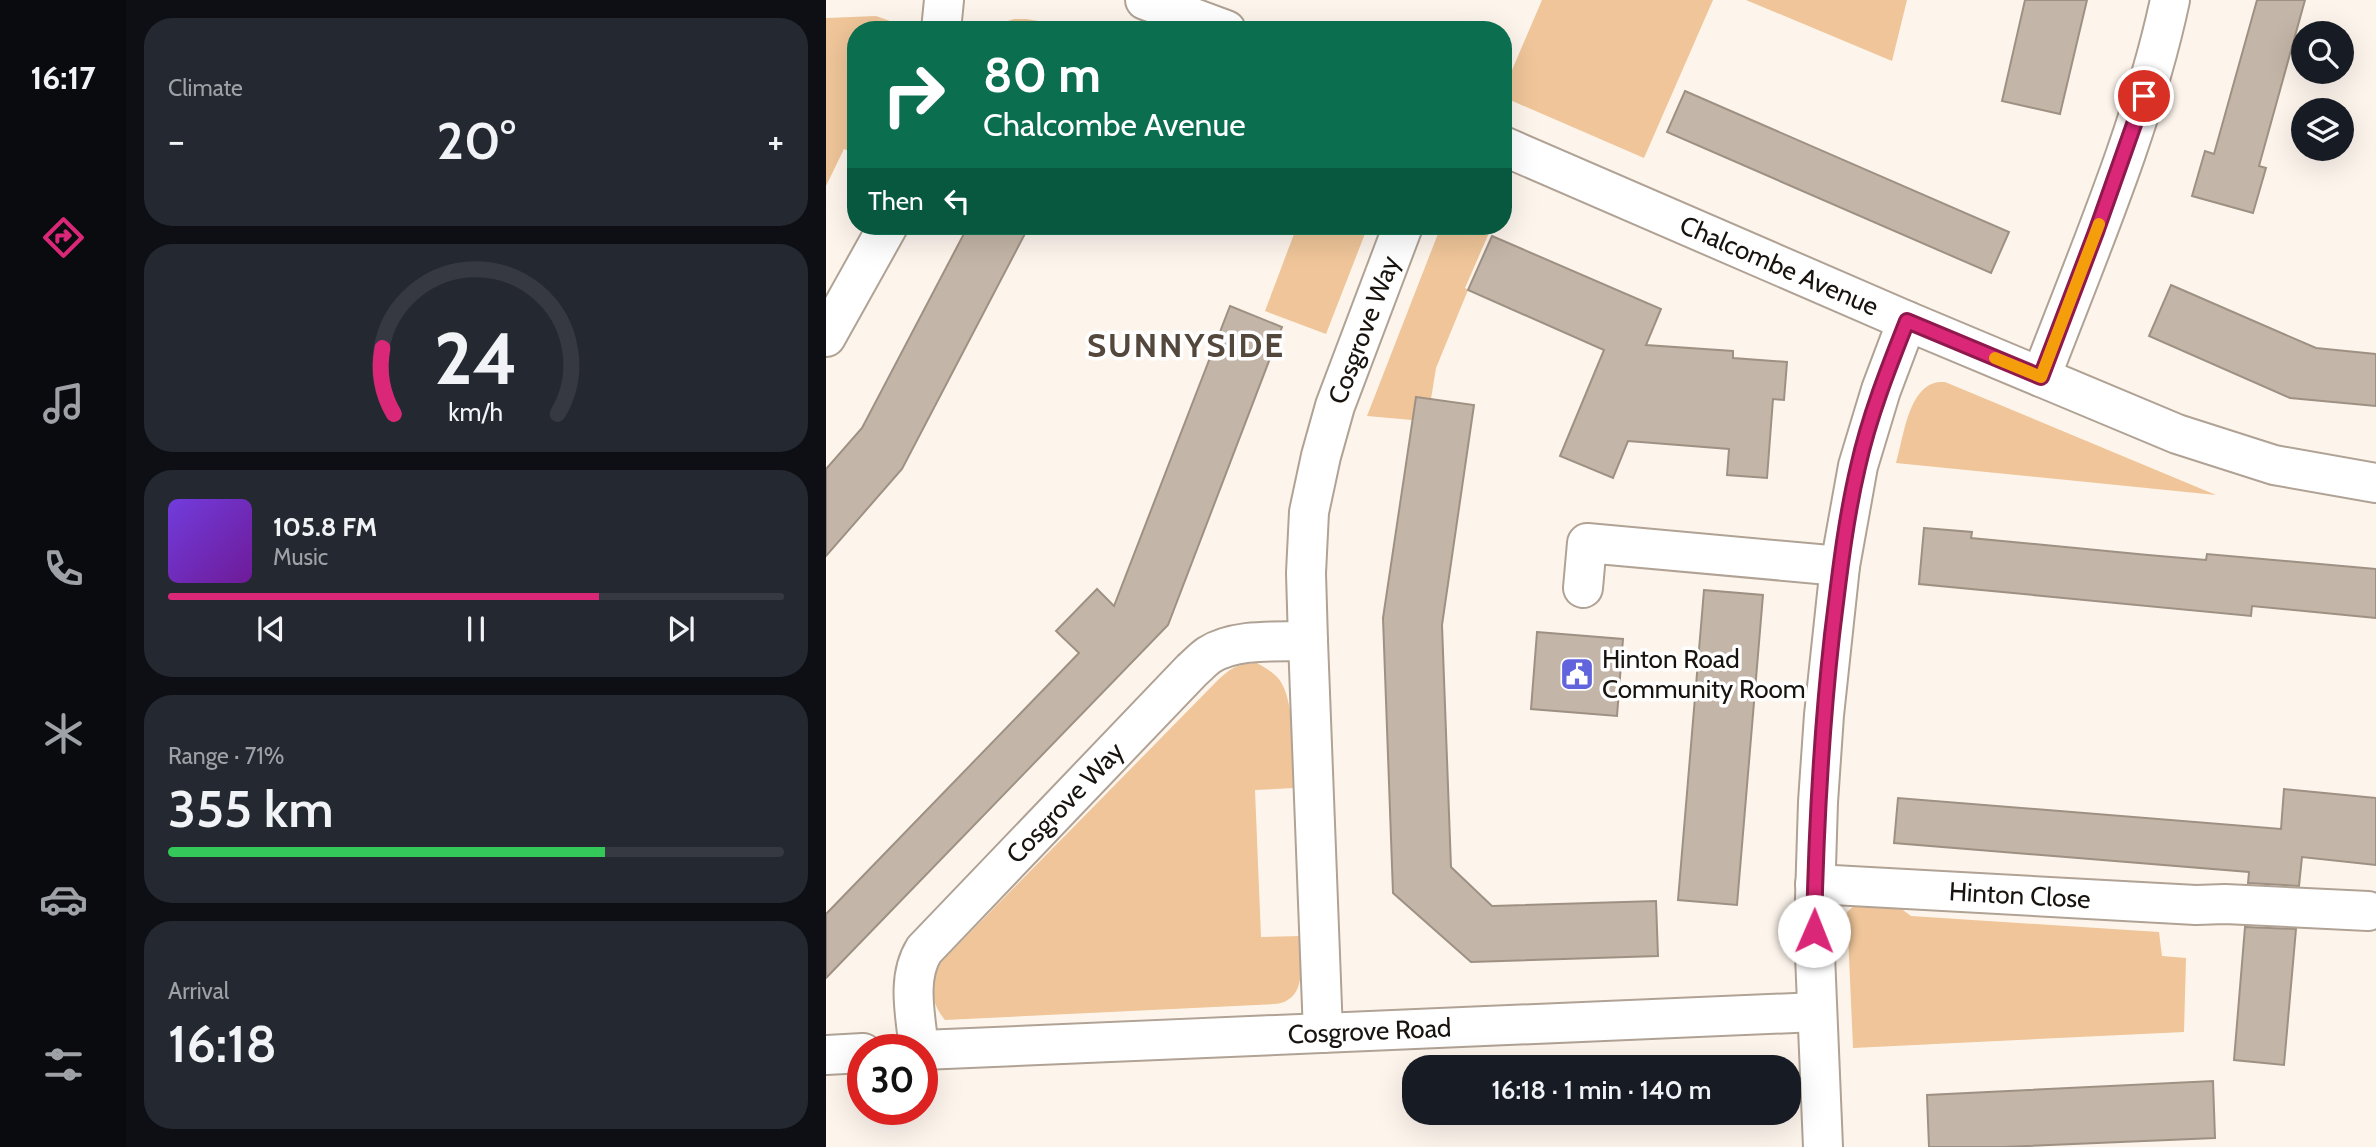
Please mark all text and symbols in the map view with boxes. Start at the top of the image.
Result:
map controls [2291,21,2354,161]
button: search [2291,21,2354,84]
text: 80 m [983,45,1101,104]
icon: right [868,49,959,140]
text: 16:17 [30,58,96,97]
pin [2114,66,2174,126]
text: Climate [168,74,243,102]
icon: arrive [2125,77,2163,115]
button: layers [2291,98,2354,161]
text: Chalcombe Avenue [983,105,1246,144]
text: 20° [436,109,516,172]
text: − [168,117,185,164]
text: + [767,117,784,164]
icon: left [938,182,976,220]
text: Then [868,185,924,217]
street label: Chalcombe Avenue [1675,209,1883,323]
icon: directions [39,213,88,262]
street label: Cosgrove Way [1321,251,1406,408]
text: 24 [434,314,518,402]
district label: SUNNYSIDE [1087,325,1285,365]
icon: music [39,379,88,428]
text: km/h [449,396,503,426]
text: 105.8 FM [273,511,377,543]
text: Music [273,543,328,571]
icon: phone [39,544,88,593]
icon: previous [252,610,290,648]
icon: pause [457,610,495,648]
icon: next [662,610,700,648]
place label: Hinton Road Community Room [1602,643,1806,705]
public building icon: Hinton Road Community Room [1558,655,1596,693]
icon: climate [39,709,88,758]
street label: Cosgrove Way [999,735,1131,870]
text: Range · 71% [168,742,284,770]
text: 355 km [168,777,334,840]
icon: car [39,875,88,924]
street label: Hinton Close [1948,875,2091,915]
position arrow [1777,894,1851,968]
text: Arrival [168,977,229,1005]
text: 16:18 [168,1012,277,1075]
street label: Cosgrove Road [1287,1012,1452,1050]
speed limit sign: 30 [847,1034,938,1125]
icon: filters [39,1040,88,1089]
text: 16:18 · 1 min · 140 m [1492,1074,1711,1106]

